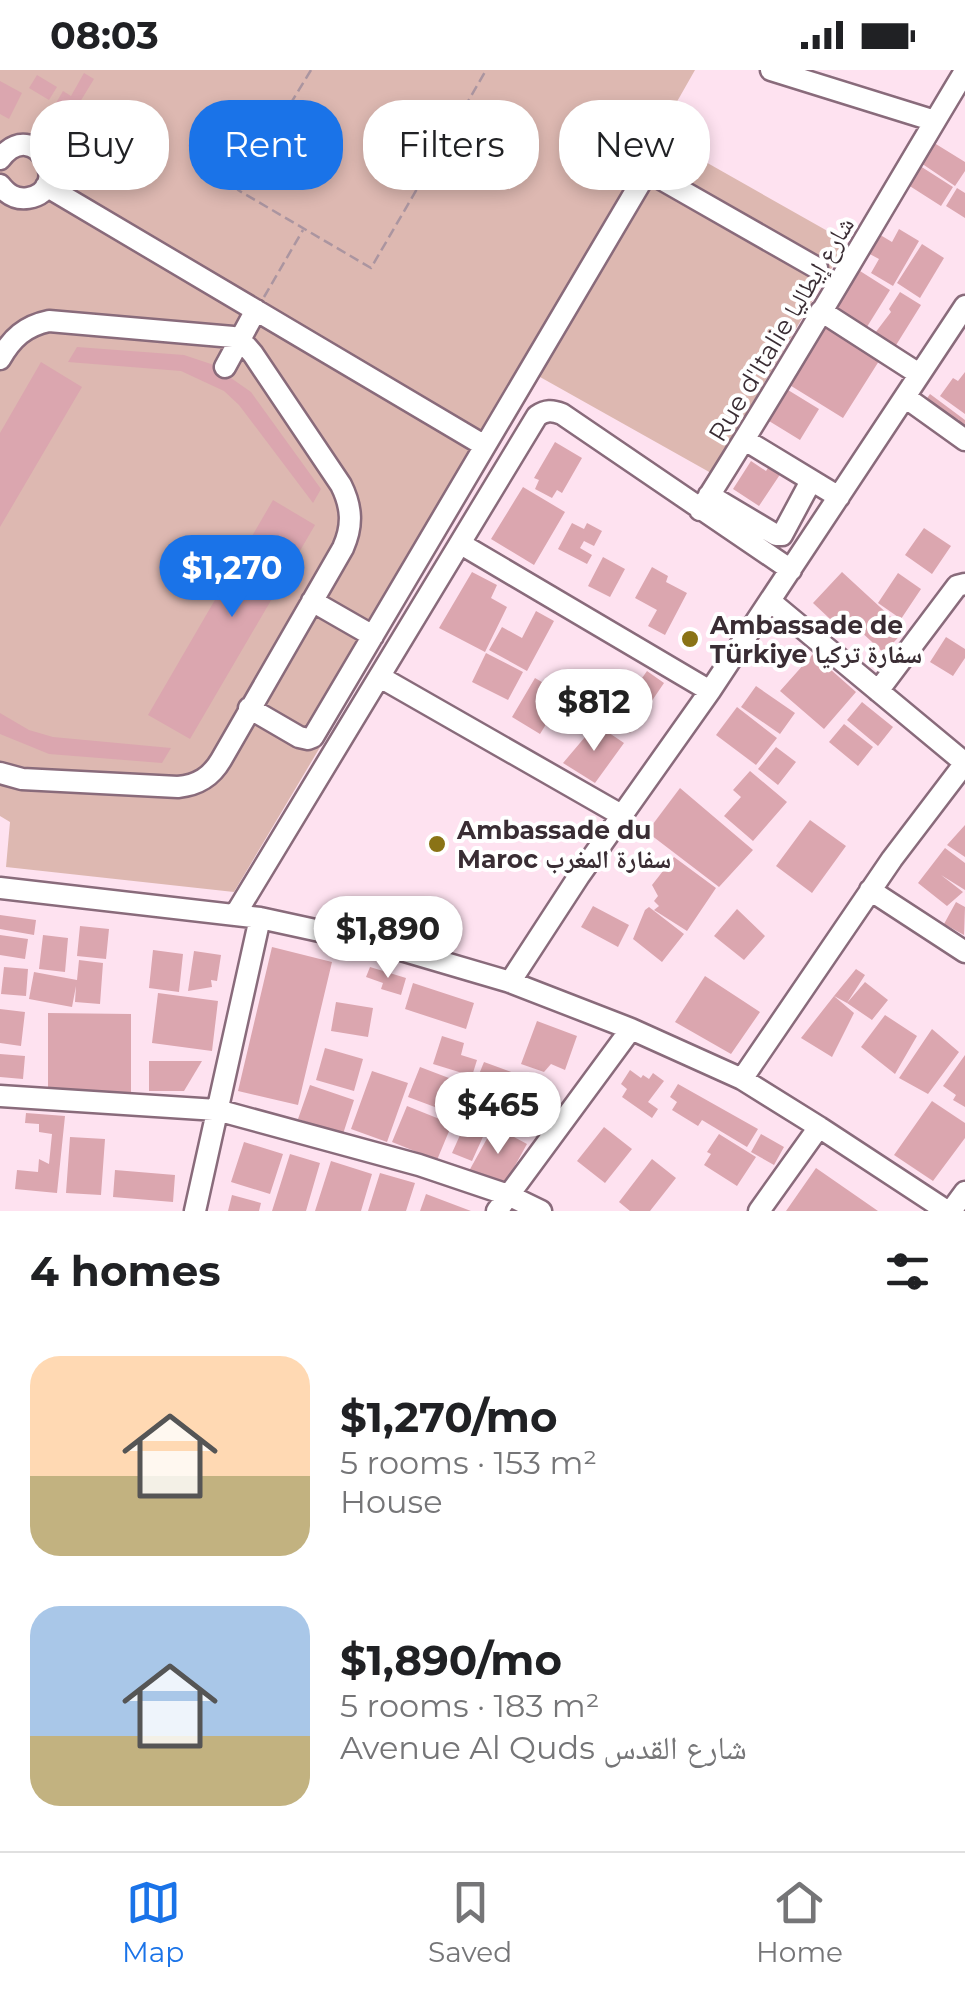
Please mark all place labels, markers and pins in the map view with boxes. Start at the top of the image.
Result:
pin: $1,270 [151,535,313,620]
place label: Ambassade de Türkiye سفارة تركيا [709,610,922,669]
marker: Ambassade de Türkiye سفارة تركيا [679,628,701,650]
pin: $812 [535,669,653,754]
place label: Ambassade du Maroc سفارة المغرب [456,815,671,874]
marker: Ambassade du Maroc سفارة المغرب [426,833,448,855]
pin: $1,890 [307,896,469,981]
pin: $465 [439,1072,557,1157]

